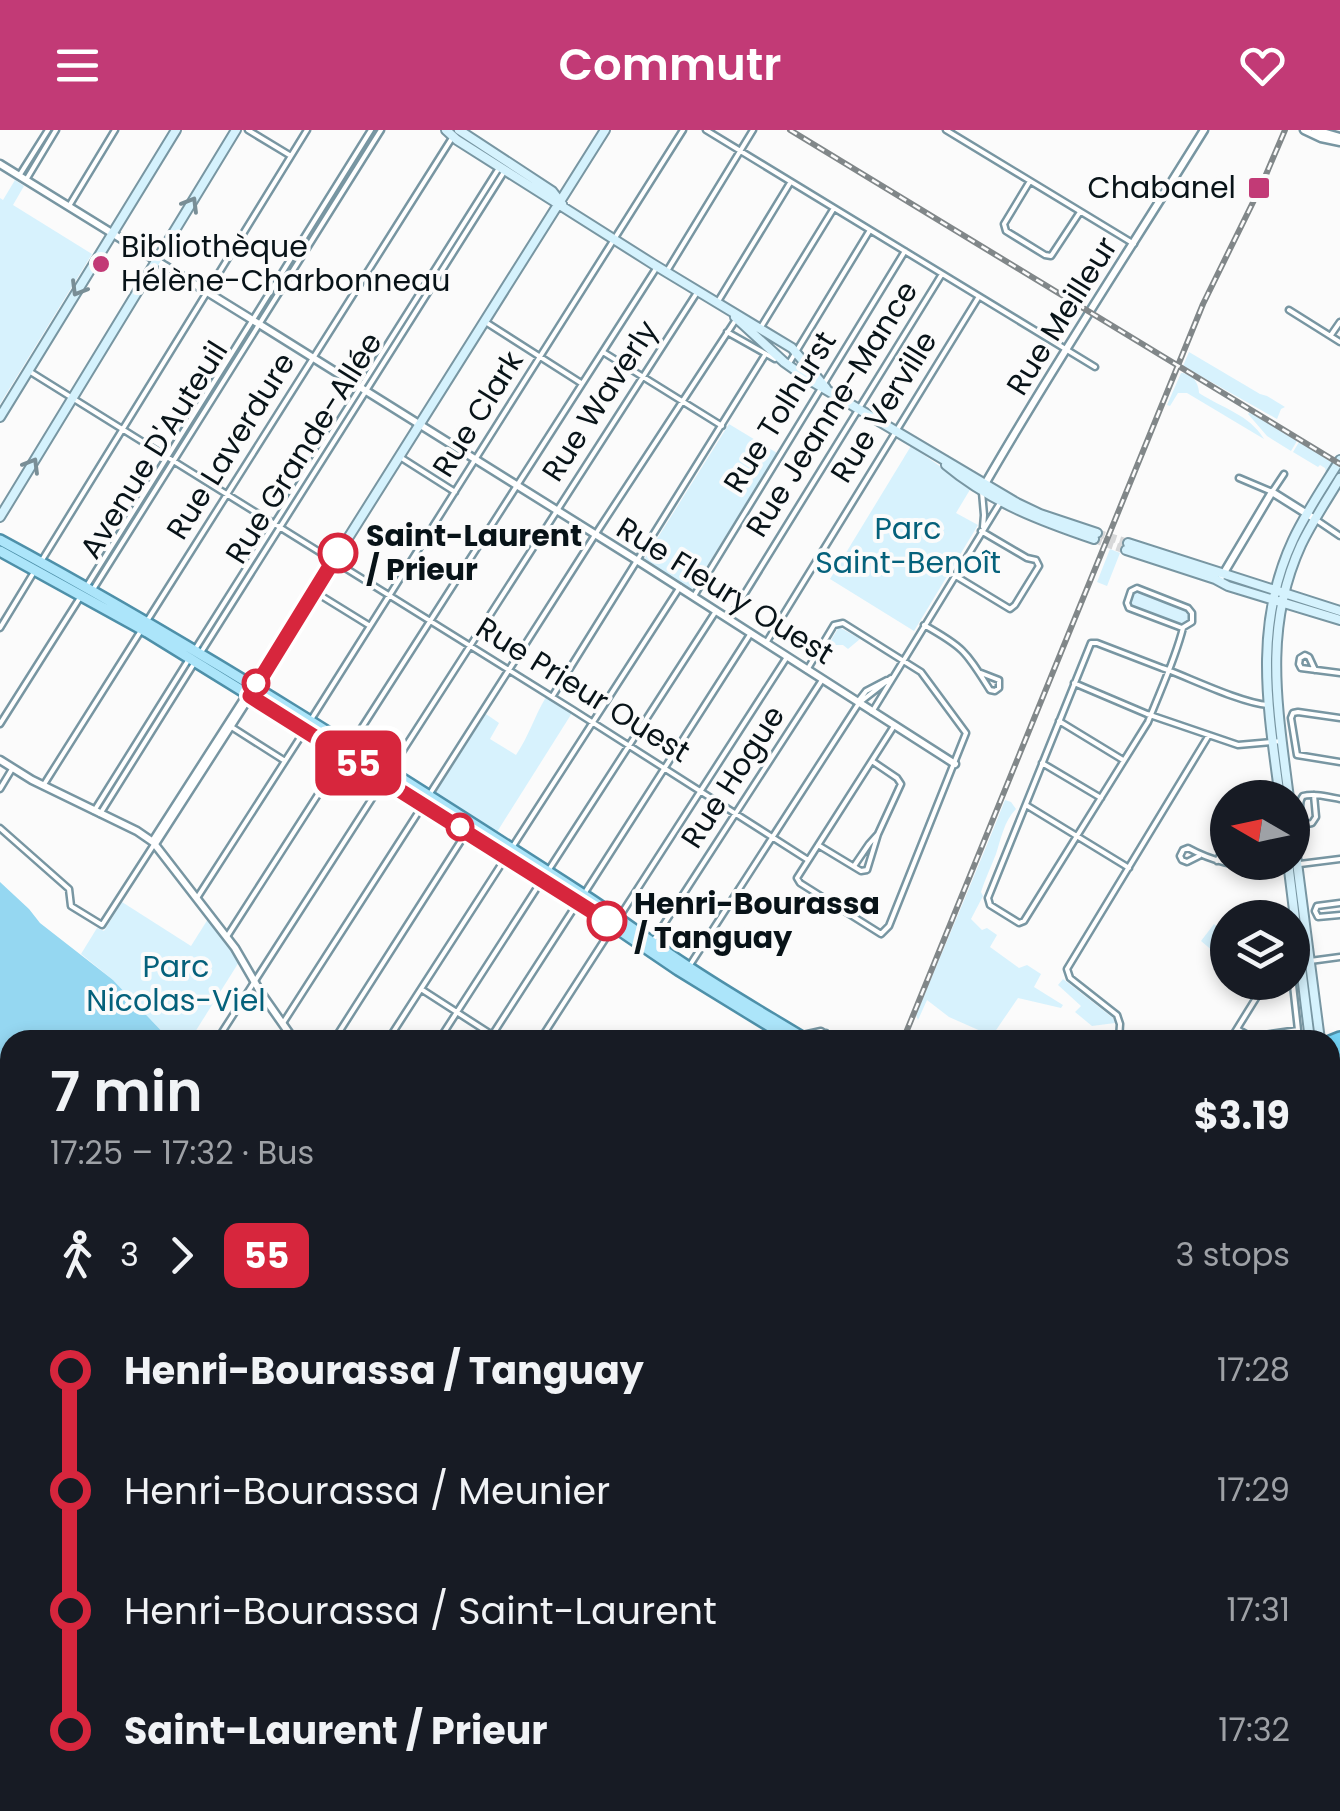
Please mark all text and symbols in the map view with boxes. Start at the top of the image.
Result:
text: Commutr [559,33,781,96]
icon: menu [50,38,105,93]
icon: heart [1235,38,1290,93]
place label: Chabanel [1088,166,1236,209]
marker: Chabanel [1246,175,1272,201]
one-way arrow [179,197,198,215]
place label: Bibliothèque Hélène-Charbonneau [121,225,450,302]
street label: Rue Meilleur [996,228,1127,403]
marker: Bibliothèque Hélène-Charbonneau [90,253,112,275]
street label: Rue Jeanne-Mance [735,272,928,545]
one-way arrow [71,279,90,297]
street label: Rue Waverly [531,312,668,490]
street label: Rue Tolhurst [713,323,846,501]
street label: Rue Verville [820,323,947,491]
street label: Rue Grande-Allée [215,324,392,572]
street label: Avenue D'Auteuil [69,333,238,567]
street label: Rue Clark [422,342,534,485]
street label: Rue Laverdure [156,344,305,548]
one-way arrow [19,458,38,476]
street label: Rue Fleury Ouest [609,507,842,675]
park label: Parc Saint-Benoît [815,507,1001,584]
place label: Saint-Laurent / Prieur [366,514,582,591]
marker: Saint-Laurent / Prieur [319,534,357,572]
street label: Rue Prieur Ouest [468,606,699,773]
unlabelled marker [243,670,269,696]
street label: Rue Hogue [670,697,795,856]
line badge: 55 [313,730,403,796]
text: 55 [335,739,381,788]
north arrow [1210,780,1310,880]
map controls [1210,780,1310,1000]
unlabelled marker [447,814,473,840]
place label: Henri-Bourassa / Tanguay [634,882,880,959]
button: layers [1210,900,1310,1000]
marker: Henri-Bourassa / Tanguay [588,902,626,940]
park label: Parc Nicolas-Viel [86,945,266,1022]
text: 7 min [50,1053,203,1130]
text: $3.19 [1194,1089,1290,1142]
text: 17:25 – 17:32 · Bus [50,1130,314,1175]
icon: walk [50,1228,105,1283]
icon: forward [154,1228,209,1283]
text: 55 [244,1231,289,1280]
text: 3 [120,1232,139,1277]
text: 3 stops [1175,1232,1290,1277]
text: Henri-Bourassa / Tanguay [124,1344,644,1397]
text: 17:28 [1217,1347,1290,1392]
text: Henri-Bourassa / Meunier [124,1464,610,1517]
text: 17:29 [1217,1467,1290,1512]
text: Henri-Bourassa / Saint-Laurent [124,1584,717,1637]
text: 17:31 [1226,1587,1290,1632]
text: Saint-Laurent / Prieur [124,1704,548,1757]
text: 17:32 [1218,1707,1290,1752]

